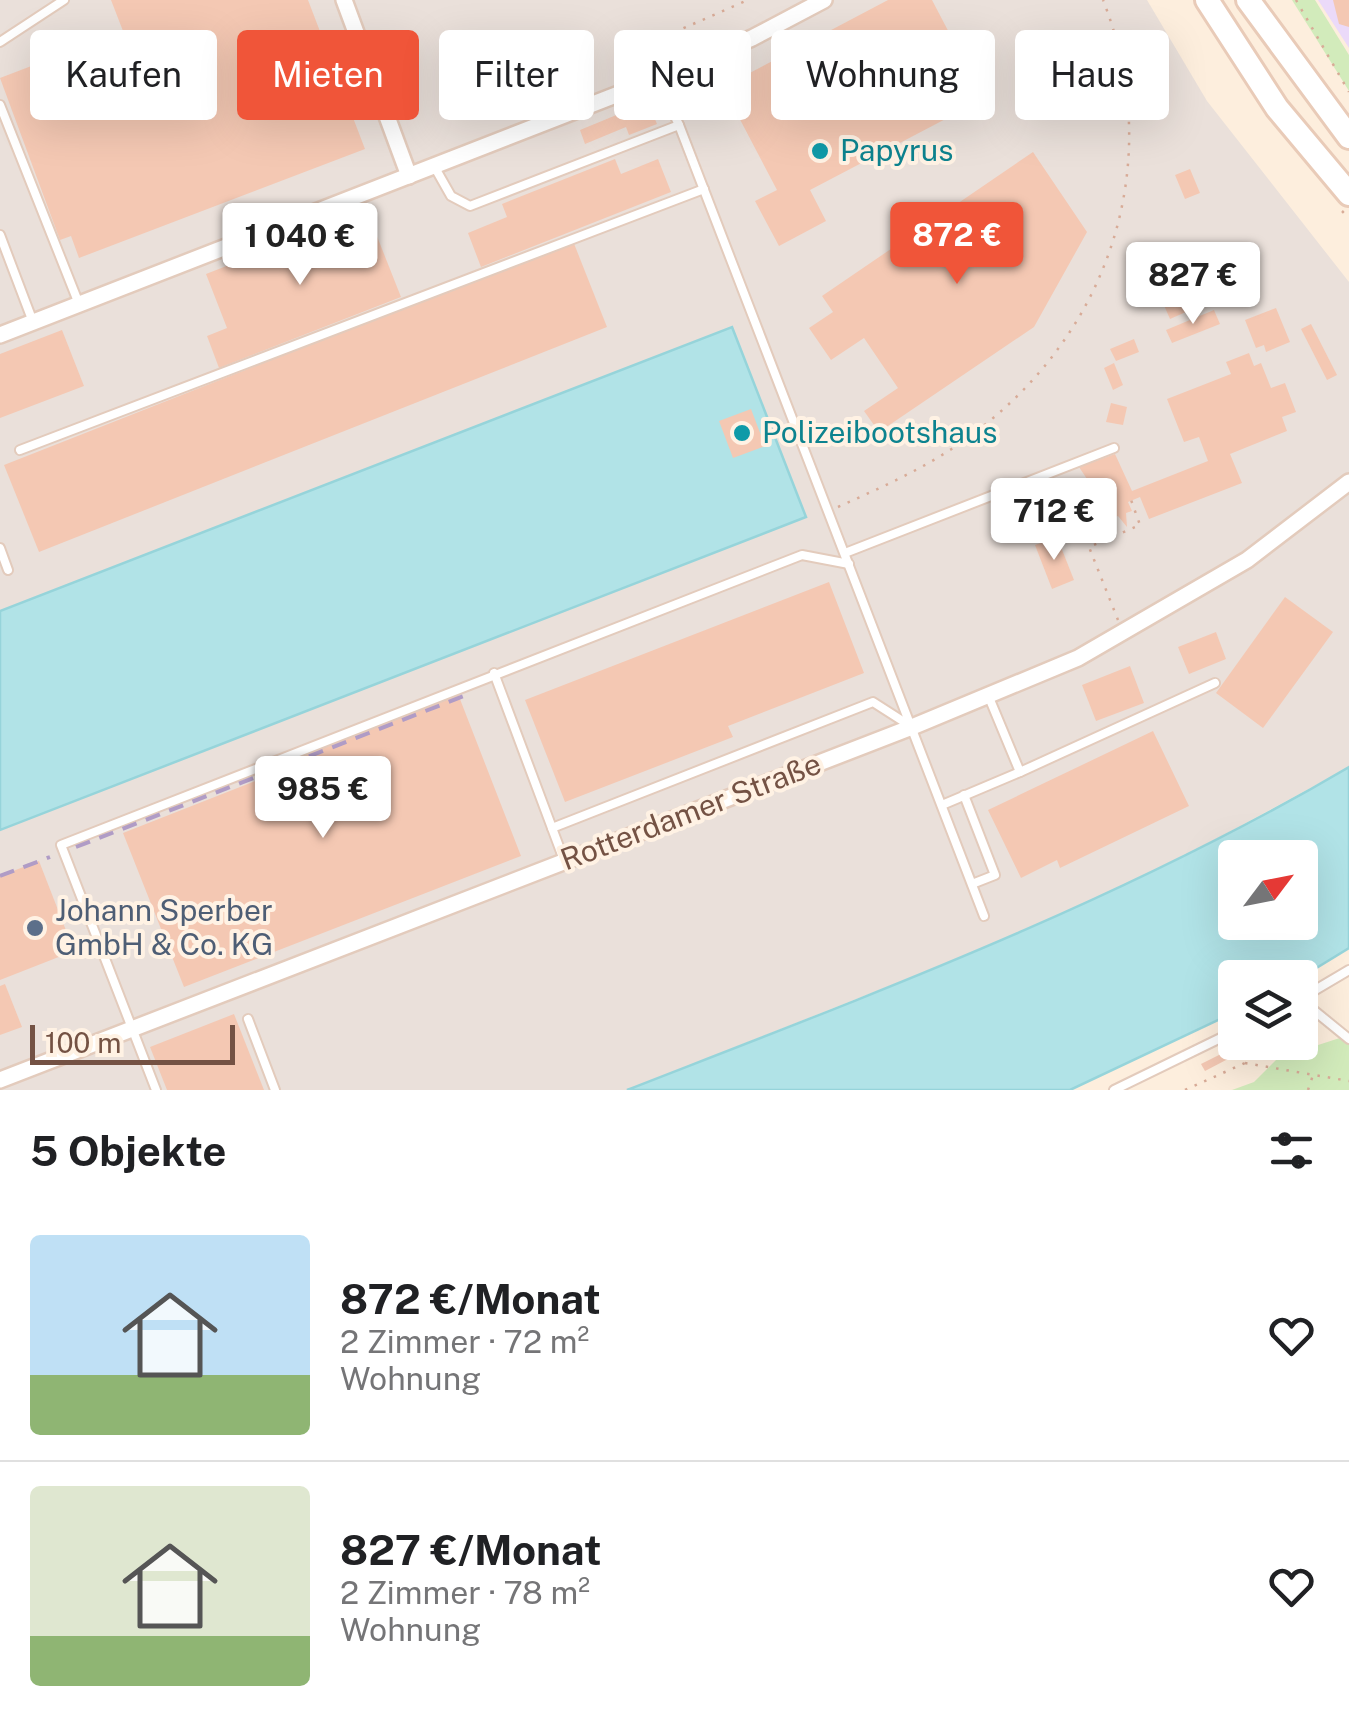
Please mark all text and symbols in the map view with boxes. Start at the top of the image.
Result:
chip: Kaufen [30,30,217,120]
chip: Mieten [237,30,419,120]
chip: Filter [439,30,594,120]
chip: Neu [614,30,751,120]
chip: Wohnung [771,30,995,120]
chip: Haus [1015,30,1169,120]
place label: Papyrus [840,132,953,168]
marker: Papyrus [809,140,831,162]
pin: 872 € [887,202,1027,287]
pin: 1 040 € [208,203,392,288]
text: 872 € [912,216,1002,253]
text: 1 040 € [244,217,356,254]
pin: 827 € [1123,242,1263,327]
text: 827 € [1148,256,1238,293]
place label: Polizeibootshaus [762,414,997,450]
marker: Polizeibootshaus [731,422,753,444]
pin: 712 € [984,478,1124,563]
text: 712 € [1013,492,1095,529]
street label: Rotterdamer Straße [555,745,826,877]
pin: 985 € [253,756,393,841]
text: 985 € [277,770,369,807]
north arrow [1218,840,1318,940]
map controls [1218,840,1318,1060]
place label: Johann Sperber GmbH & Co. KG [55,892,273,962]
marker: Johann Sperber GmbH & Co. KG [24,917,46,939]
button: layers [1218,960,1318,1060]
scale bar [30,1020,235,1064]
text: 100 m [45,1026,122,1059]
icon: filters [1264,1123,1319,1178]
text: 5 Objekte [30,1126,226,1175]
text: 872 €/Monat [340,1274,601,1323]
icon: home [110,1275,230,1395]
icon: heart [1264,1308,1319,1363]
text: 2 Zimmer · 72 m² [340,1323,589,1360]
text: Wohnung [340,1360,481,1397]
text: 827 €/Monat [340,1525,601,1574]
icon: home [110,1526,230,1646]
icon: heart [1264,1559,1319,1614]
text: 2 Zimmer · 78 m² [340,1574,590,1611]
text: Wohnung [340,1611,481,1648]

